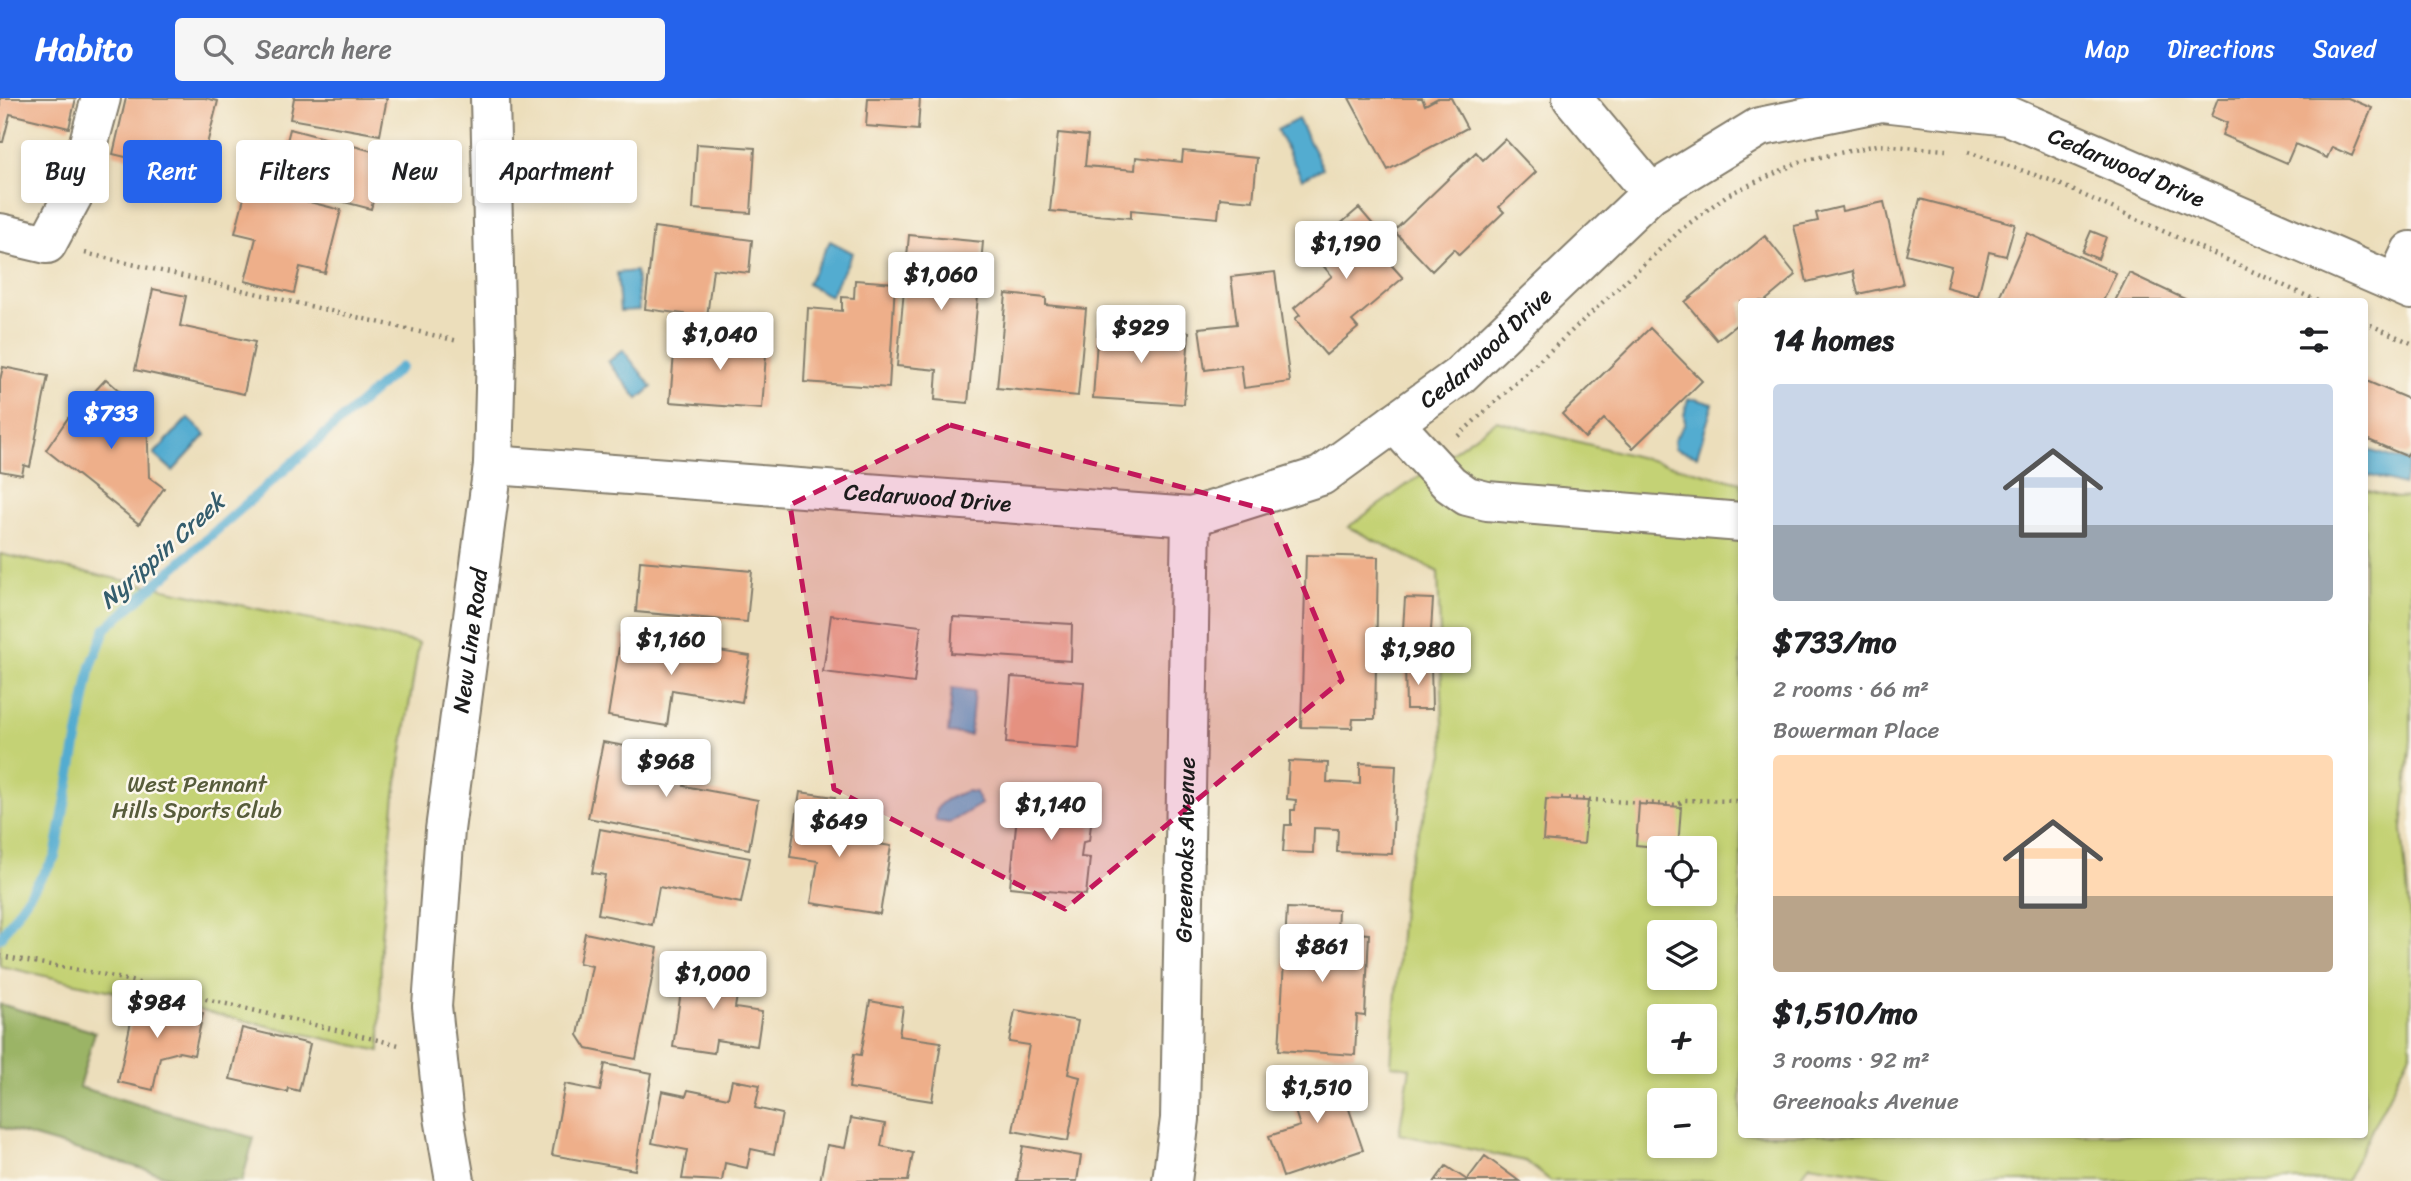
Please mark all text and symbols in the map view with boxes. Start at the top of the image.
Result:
search box [175,18,665,81]
text: Habito [35,20,133,78]
text: Search here [255,26,392,72]
text: Map [2085,28,2129,70]
text: Directions [2167,28,2275,70]
text: Saved [2313,28,2376,70]
icon: search [199,30,237,68]
street label: Cedarwood Drive [2041,115,2212,220]
chip: Buy [21,140,109,203]
chip: Rent [123,140,222,203]
chip: Filters [236,140,354,203]
chip: New [368,140,462,203]
chip: Apartment [476,140,637,203]
pin: $1,190 [1289,222,1403,281]
text: $1,190 [1311,223,1381,264]
pin: $1,060 [884,252,998,312]
text: $1,060 [904,254,978,295]
street label: Cedarwood Drive [1410,277,1562,420]
pin: $929 [1100,306,1182,365]
text: $929 [1113,307,1170,348]
pin: $1,040 [663,313,777,372]
text: 14 homes [1773,313,1894,367]
text: $1,040 [683,314,757,355]
icon: filters [2295,321,2333,359]
pin: $733 [70,392,152,451]
text: $733 [84,393,138,434]
icon: home [1990,430,2116,556]
street label: Cedarwood Drive [843,471,1013,525]
water label: Nyrippin Creek [89,480,237,620]
street label: New Line Road [441,564,500,715]
text: $733/mo [1773,615,1896,669]
pin: $1,160 [614,618,728,677]
text: $1,160 [637,619,706,660]
pin: $1,980 [1361,628,1475,687]
text: $1,980 [1381,629,1455,670]
text: 2 rooms · 66 m² [1773,669,1929,710]
text: Bowerman Place [1773,710,1939,751]
pin: $968 [625,740,707,799]
text: $968 [638,741,694,782]
street label: Greenoaks Avenue [1163,756,1208,943]
park label: West Pennant Hills Sports Club [112,764,282,831]
pin: $1,140 [994,782,1108,842]
text: $1,140 [1016,784,1086,825]
pin: $649 [798,800,880,859]
text: $649 [810,801,868,842]
icon: home [1990,801,2116,927]
map controls [1647,836,1717,1158]
button: locate [1647,836,1717,906]
button: layers [1647,920,1717,990]
pin: $861 [1281,924,1363,984]
text: $861 [1296,926,1348,967]
pin: $1,000 [656,951,770,1011]
text: $1,000 [675,953,751,994]
pin: $984 [116,981,198,1040]
text: $984 [128,982,186,1023]
text: $1,510/mo [1773,986,1917,1040]
button: + [1647,1004,1717,1074]
text: 3 rooms · 92 m² [1773,1040,1930,1081]
pin: $1,510 [1260,1066,1374,1125]
text: $1,510 [1282,1067,1352,1108]
text: Greenoaks Avenue [1773,1081,1959,1122]
button: − [1647,1088,1717,1158]

